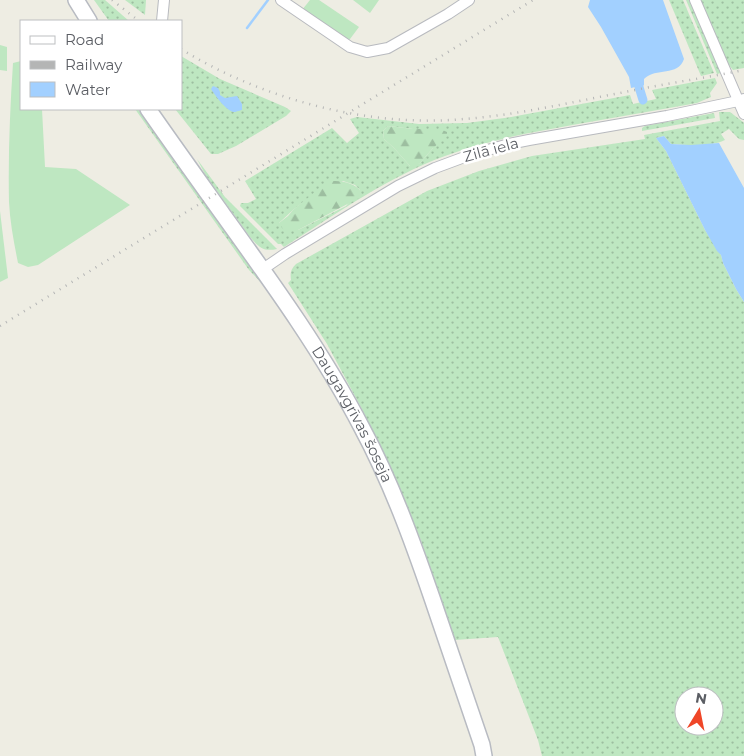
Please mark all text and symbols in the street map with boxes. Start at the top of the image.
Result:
legend [20,20,182,110]
text: Road [65,30,104,49]
text: Railway [65,55,123,74]
text: Water [65,80,111,99]
street label: Zilā iela [461,133,521,166]
street label: Daugavgrīvas šoseja [308,343,397,485]
north arrow [674,686,724,736]
text: N [694,688,708,708]

